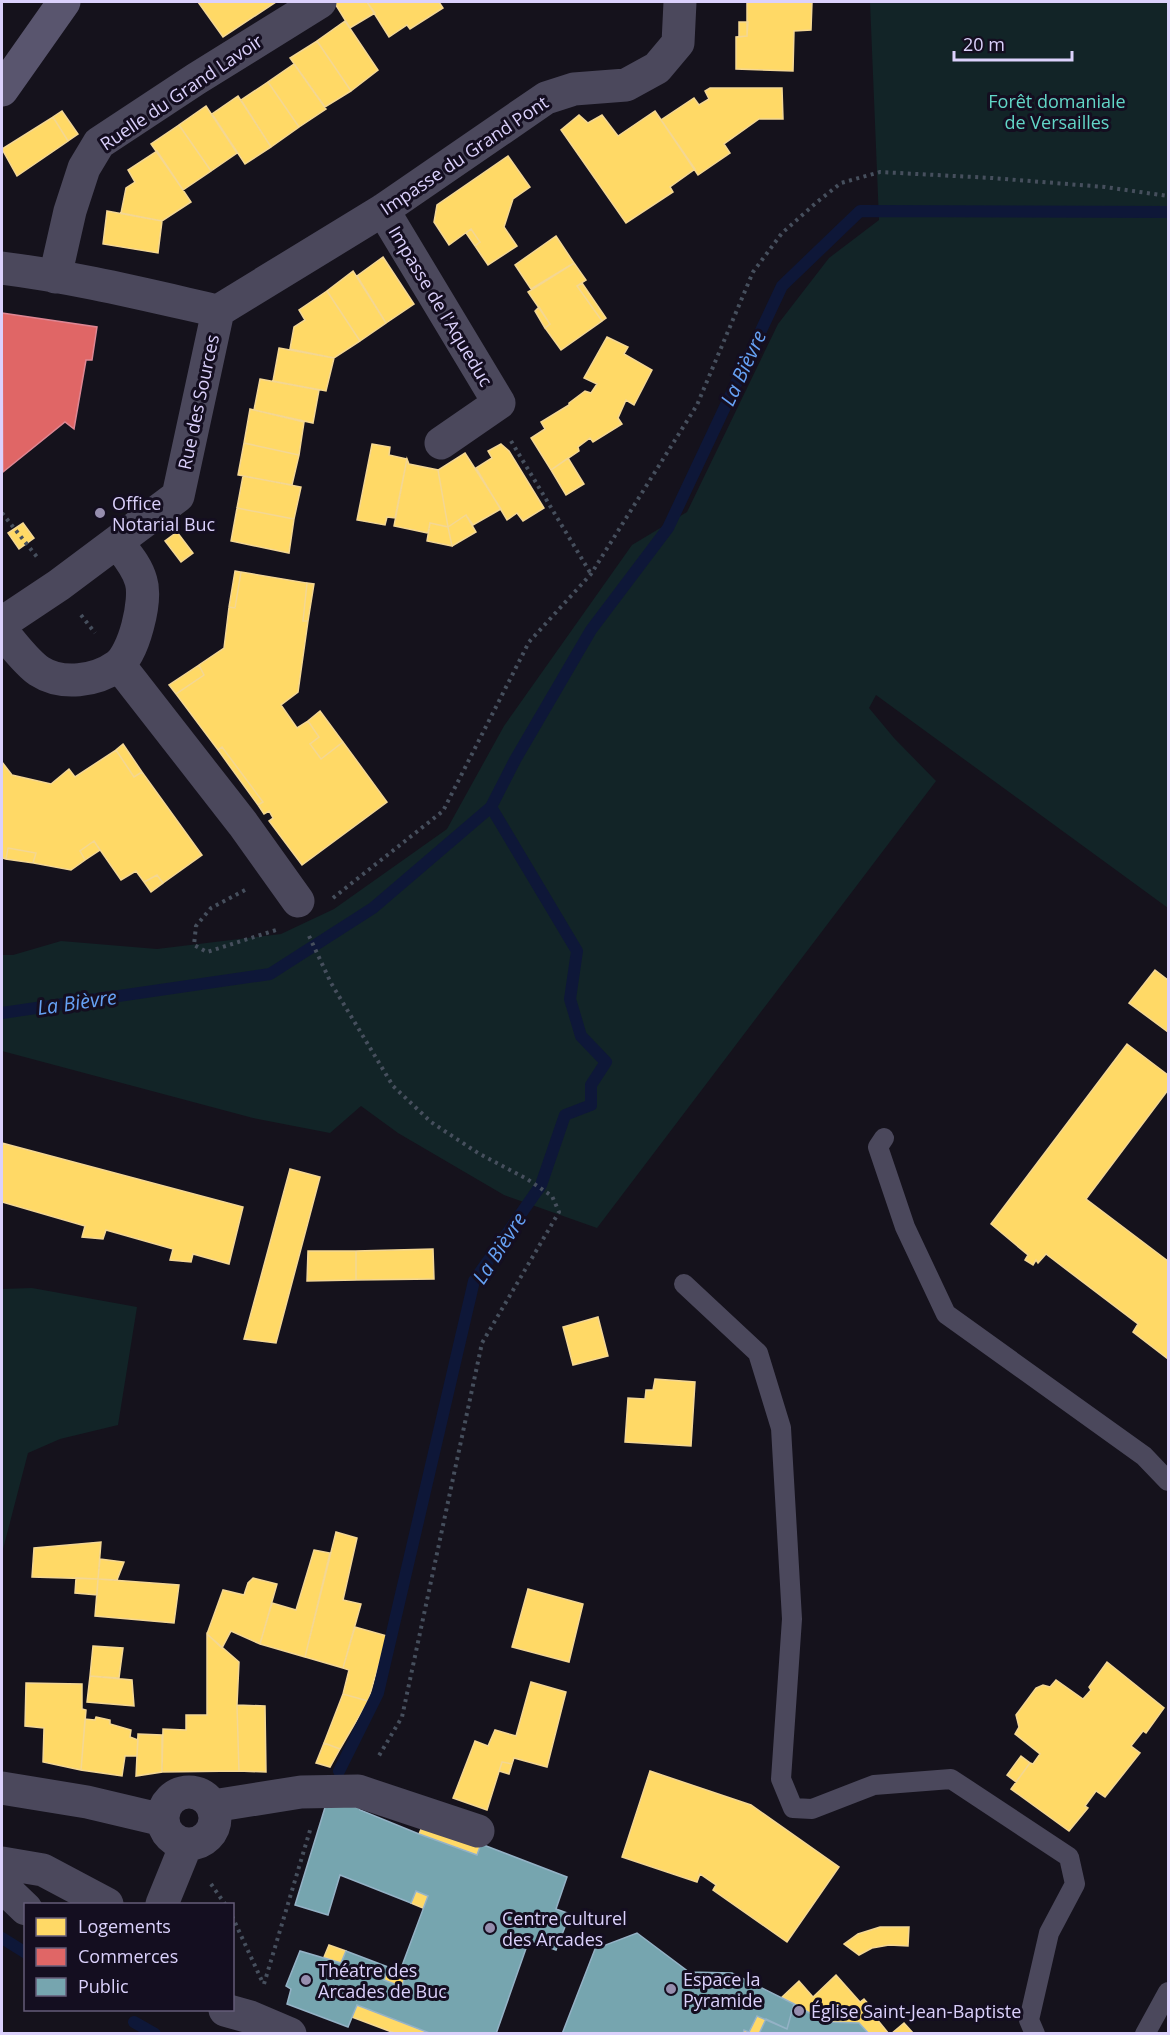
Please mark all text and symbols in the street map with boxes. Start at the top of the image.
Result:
scale bar [954,24,1072,62]
street label: Ruelle du Grand Lavoir [95,28,267,155]
text: 20 m [963,32,1005,56]
park label: Forêt domaniale de Versailles [988,89,1126,134]
street label: Impasse du Grand Pont [375,90,553,220]
street label: Impasse de l'Aqueduc [384,221,499,391]
water label: La Bièvre [714,326,772,410]
street label: Rue des Sources [172,332,224,472]
place label: Office Notarial Buc [112,491,216,536]
marker: Office Notarial Buc [93,506,107,520]
water label: La Bièvre [35,983,119,1021]
water label: La Bièvre [466,1207,532,1289]
legend [24,1903,234,2011]
place label: Centre culturel des Arcades [502,1906,627,1951]
text: Logements [78,1914,171,1938]
marker: Centre culturel des Arcades [483,1921,497,1935]
text: Commerces [78,1944,178,1968]
place label: Théatre des Arcades de Buc [318,1958,447,2003]
place label: Espace la Pyramide [683,1967,763,2012]
marker: Théatre des Arcades de Buc [299,1973,313,1987]
text: Public [78,1974,129,1998]
marker: Espace la Pyramide [664,1982,678,1996]
place label: Église Saint-Jean-Baptiste [811,1999,1021,2023]
marker: Église Saint-Jean-Baptiste [792,2004,806,2018]

